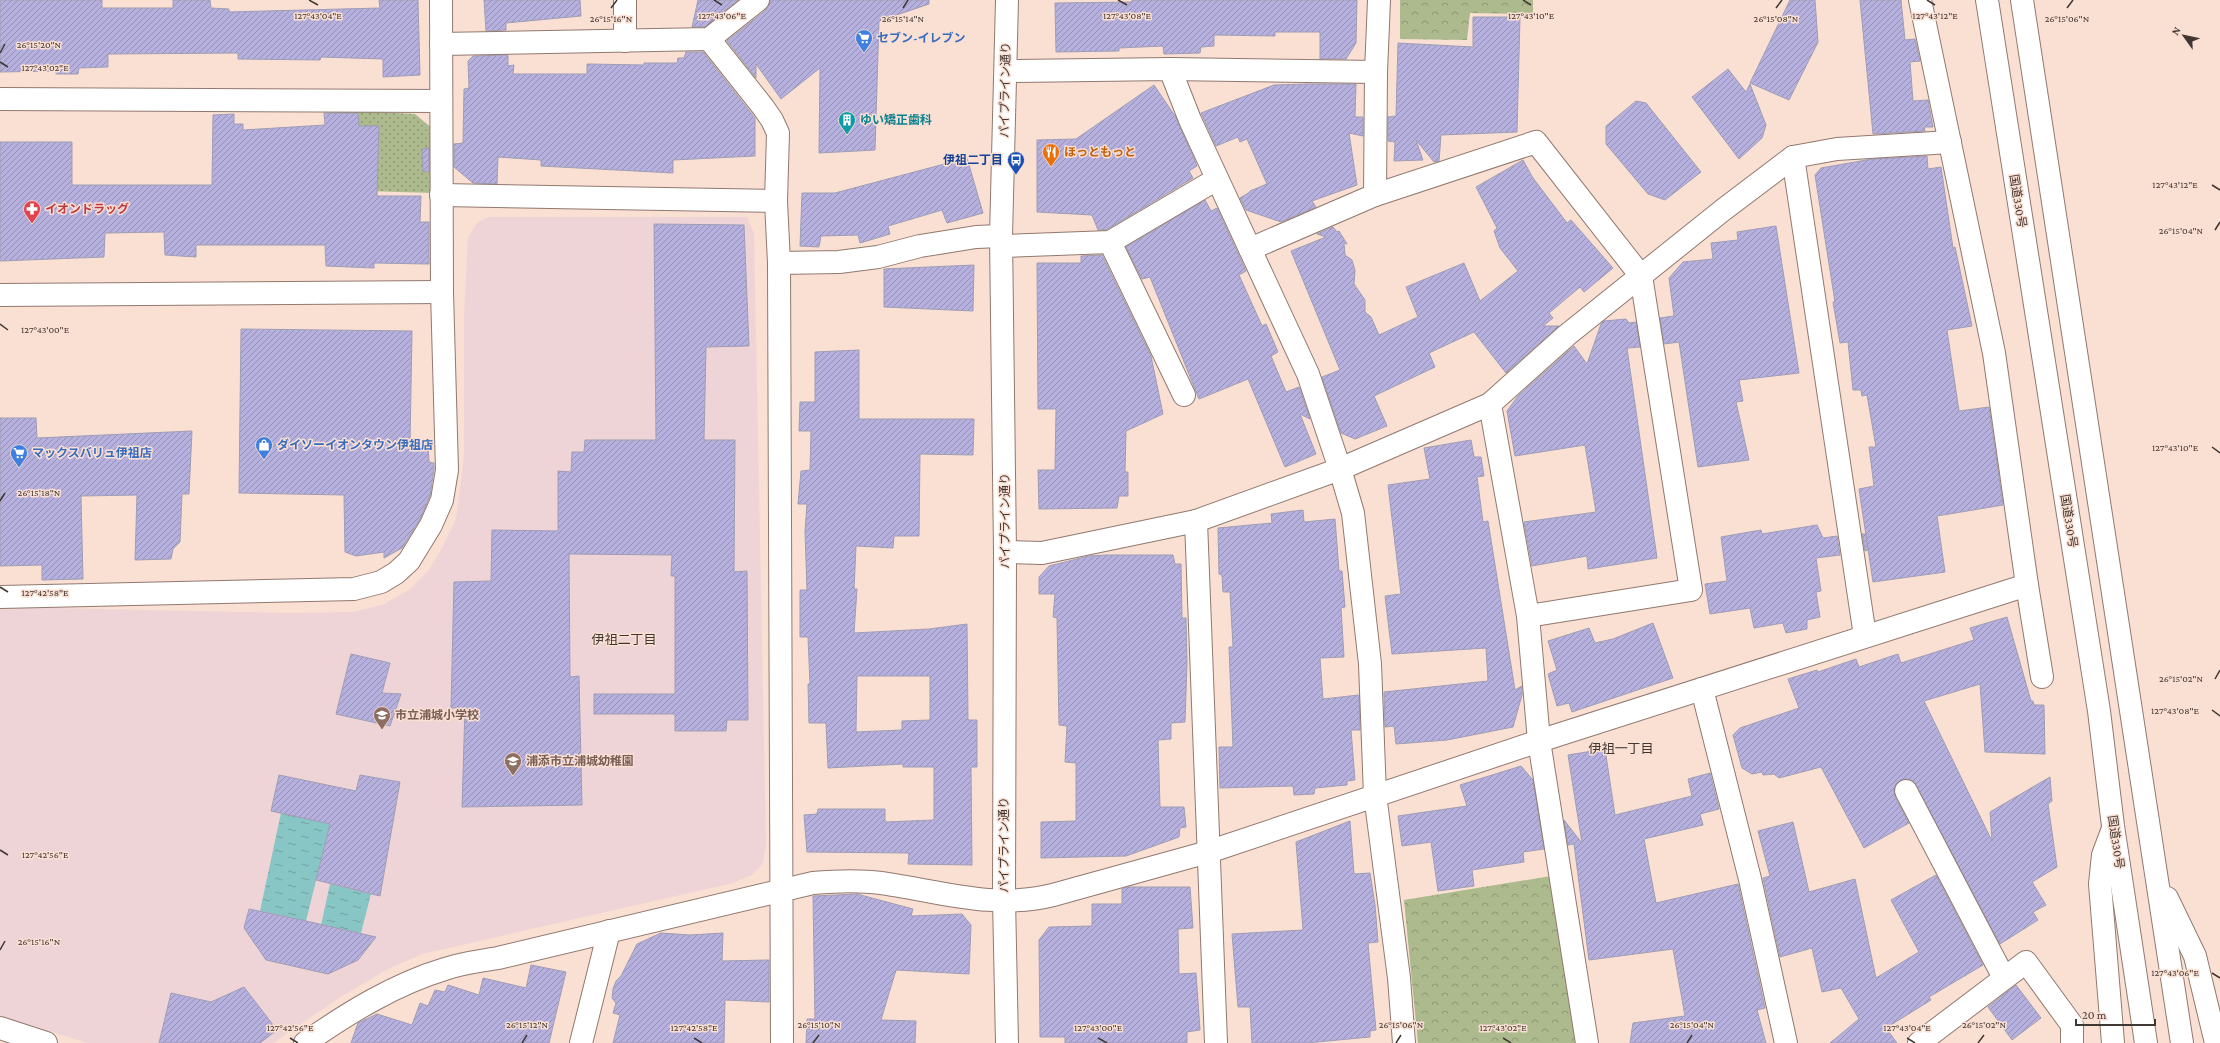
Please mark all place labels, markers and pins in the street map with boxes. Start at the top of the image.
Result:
supermarket icon: セブン-イレブン [854,28,874,53]
place label: セブン-イレブン [877,31,966,45]
building icon: ゆい矯正歯科 [837,110,857,135]
place label: ゆい矯正歯科 [860,113,932,127]
restaurant icon: ほっともっと [1041,142,1061,167]
place label: ほっともっと [1064,145,1136,159]
bus stop icon: 伊祖二丁目 [1006,150,1026,175]
place label: 伊祖二丁目 [943,153,1003,167]
pharmacy icon: イオンドラッグ [22,199,42,224]
place label: イオンドラッグ [45,202,129,216]
shop icon: ダイソーイオンタウン伊祖店 [254,435,274,460]
place label: ダイソーイオンタウン伊祖店 [277,438,433,452]
supermarket icon: マックスバリュ伊祖店 [9,443,29,468]
place label: マックスバリュ伊祖店 [32,446,152,460]
school or university icon: 市立浦城小学校 [372,705,392,730]
place label: 市立浦城小学校 [395,708,479,722]
school or university icon: 浦添市立浦城幼稚園 [503,751,523,776]
place label: 浦添市立浦城幼稚園 [526,754,634,768]

